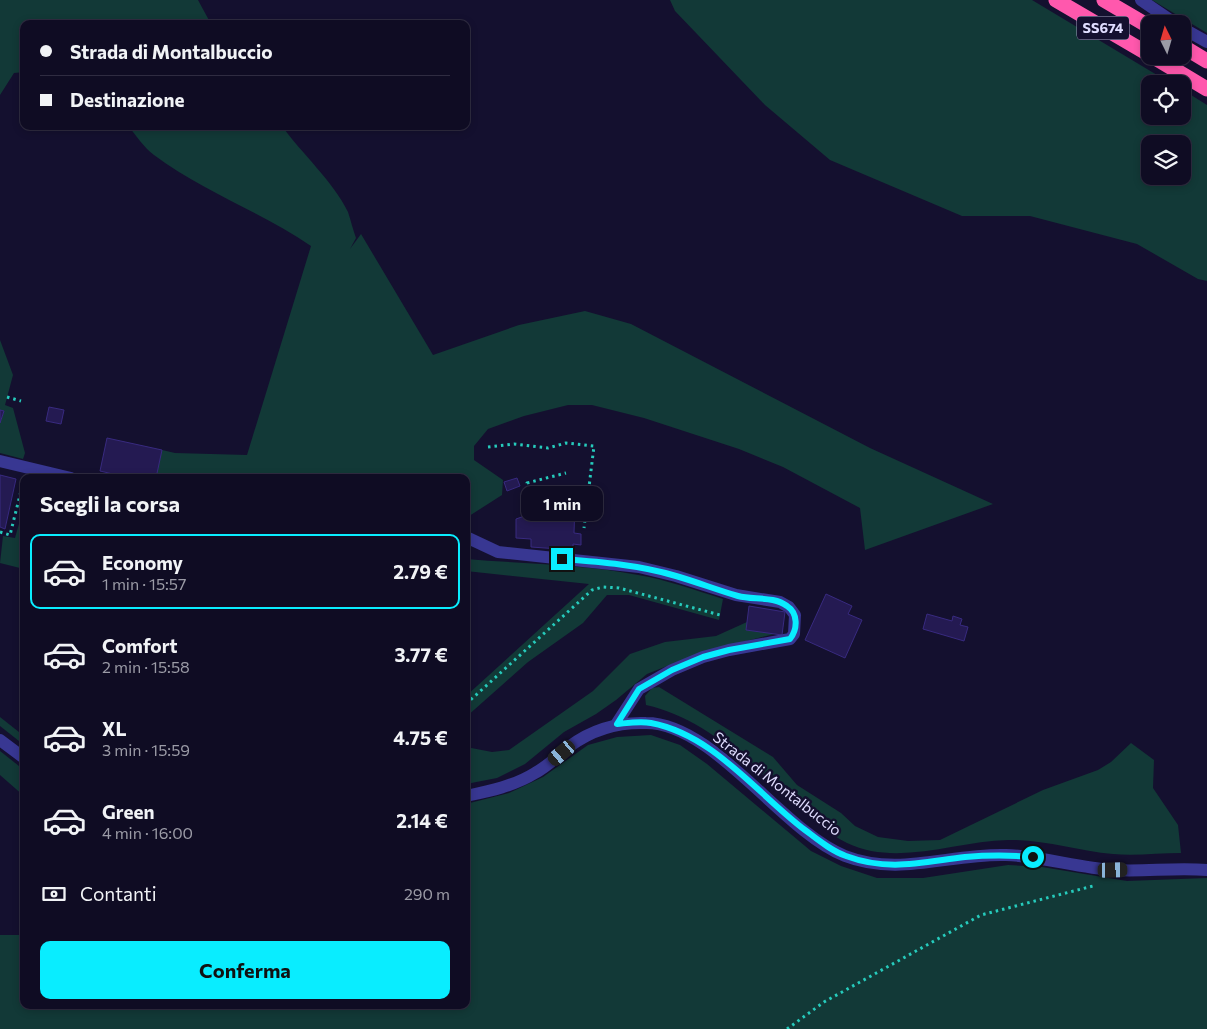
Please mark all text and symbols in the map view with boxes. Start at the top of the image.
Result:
north arrow [1141,15,1191,65]
map controls [1141,15,1191,185]
road number: SS674 [1077,16,1129,40]
text: Strada di Montalbuccio [70,40,273,63]
button: locate [1141,75,1191,125]
text: Destinazione [70,88,184,111]
button: layers [1141,135,1191,185]
callout: 1 min [521,486,603,522]
text: Scegli la corsa [40,490,180,517]
text: 1 min [543,494,581,513]
route end [551,548,573,570]
icon: car [42,549,87,594]
text: Economy [102,551,183,574]
text: 2.79 € [393,560,448,583]
text: 1 min · 15:57 [102,574,187,593]
icon: car [42,632,87,677]
text: Comfort [102,634,178,657]
text: 3.77 € [394,643,448,666]
text: 2 min · 15:58 [102,657,190,676]
icon: car [42,715,87,760]
text: XL [102,717,127,740]
text: 4.75 € [393,726,448,749]
street label: Strada di Montalbuccio [710,728,845,839]
car [545,738,578,768]
text: 3 min · 15:59 [102,740,190,759]
icon: car [42,798,87,843]
text: Green [102,800,154,823]
text: 2.14 € [396,809,448,832]
text: 4 min · 16:00 [102,823,193,842]
route start [1022,846,1044,868]
car [1097,862,1128,878]
icon: cash [40,880,68,908]
text: Contanti [80,882,157,905]
text: 290 m [404,884,450,903]
button: Conferma [40,941,450,999]

